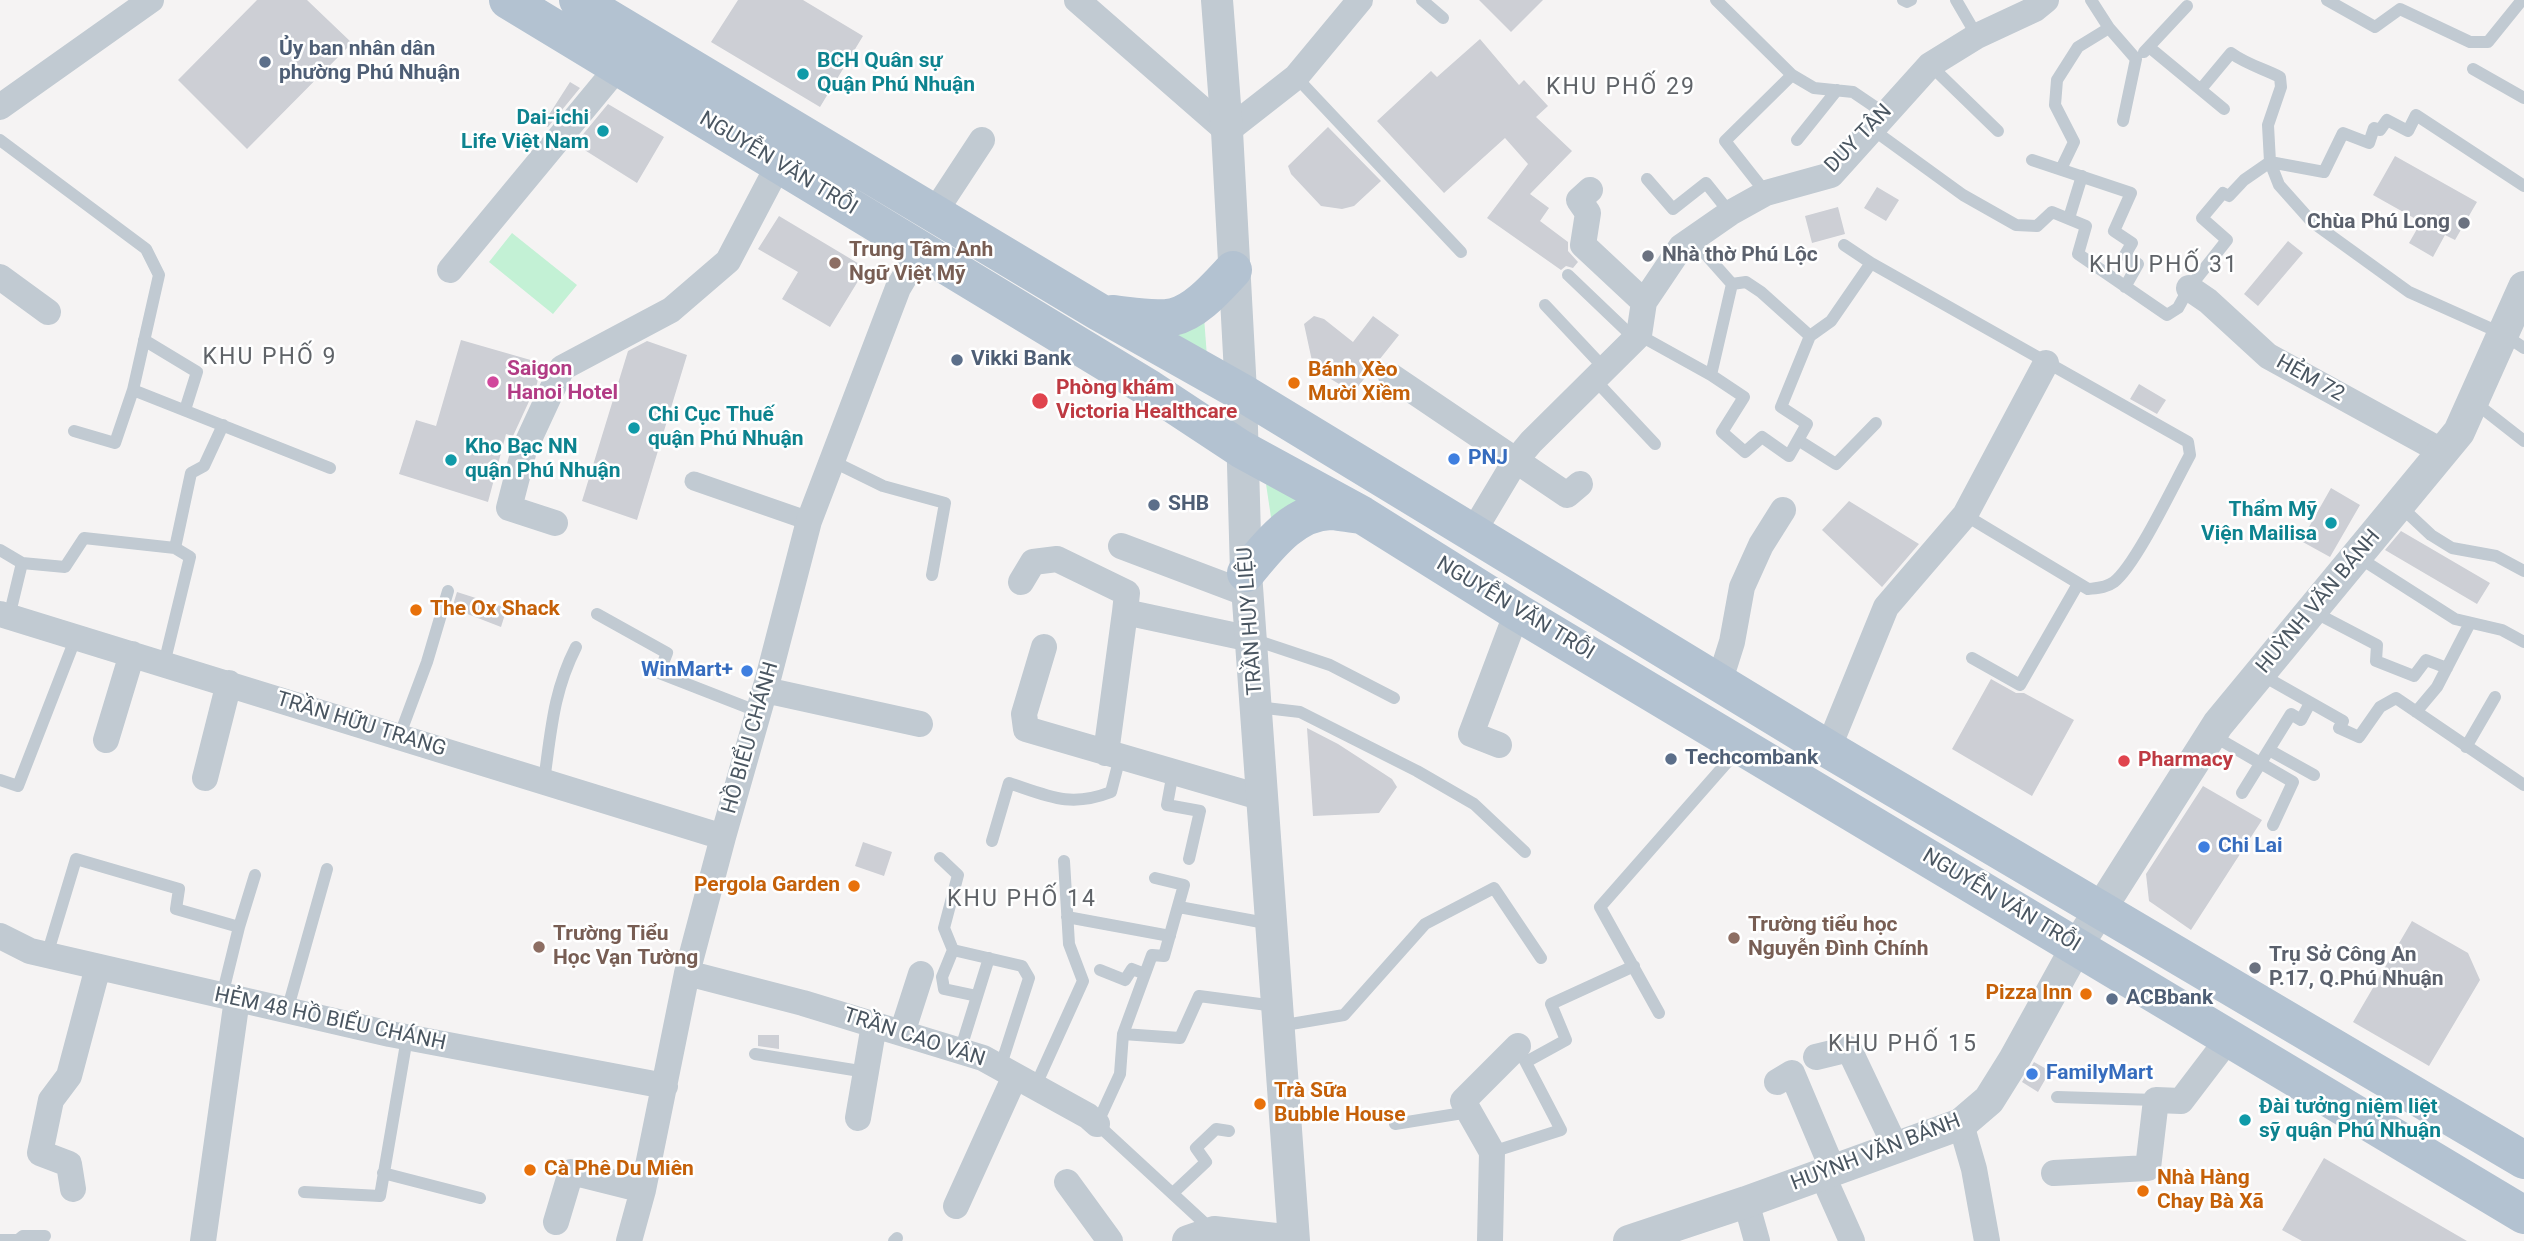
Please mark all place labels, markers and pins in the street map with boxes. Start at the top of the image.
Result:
place label: Ủy ban nhân dân phường Phú Nhuận [279,37,460,87]
place label: BCH Quân sự Quận Phú Nhuận [817,49,975,99]
marker: Ủy ban nhân dân phường Phú Nhuận [257,54,273,70]
marker: BCH Quân sự Quận Phú Nhuận [795,66,811,82]
place label: Dai-ichi Life Việt Nam [461,106,589,156]
marker: Dai-ichi Life Việt Nam [595,123,611,139]
place label: Chùa Phú Long [2307,210,2450,236]
marker: Chùa Phú Long [2456,215,2472,231]
place label: Trung Tâm Anh Ngữ Việt Mỹ [849,238,993,288]
place label: Nhà thờ Phú Lộc [1662,243,1818,269]
marker: Nhà thờ Phú Lộc [1640,248,1656,264]
marker: Trung Tâm Anh Ngữ Việt Mỹ [827,255,843,271]
place label: Vikki Bank [971,347,1071,373]
marker: Vikki Bank [949,352,965,368]
place label: Saigon Hanoi Hotel [507,357,618,407]
place label: Bánh Xèo Mười Xiềm [1308,358,1411,408]
marker: Saigon Hanoi Hotel [485,374,501,390]
marker: Bánh Xèo Mười Xiềm [1286,375,1302,391]
place label: Phòng khám Victoria Healthcare [1056,376,1237,426]
marker: Phòng khám Victoria Healthcare [1030,391,1050,411]
place label: Chi Cục Thuế quận Phú Nhuận [648,403,803,453]
marker: Chi Cục Thuế quận Phú Nhuận [626,420,642,436]
place label: Kho Bạc NN quận Phú Nhuận [465,435,620,485]
place label: PNJ [1468,446,1508,472]
marker: PNJ [1446,451,1462,467]
marker: Kho Bạc NN quận Phú Nhuận [443,452,459,468]
place label: SHB [1168,492,1209,518]
marker: SHB [1146,497,1162,513]
place label: Thẩm Mỹ Viện Mailisa [2201,498,2317,548]
marker: Thẩm Mỹ Viện Mailisa [2323,515,2339,531]
place label: The Ox Shack [430,597,560,623]
marker: The Ox Shack [408,602,424,618]
place label: WinMart+ [641,658,733,684]
marker: WinMart+ [739,663,755,679]
place label: Techcombank [1685,746,1818,772]
place label: Pharmacy [2138,748,2233,774]
marker: Techcombank [1663,751,1679,767]
marker: Pharmacy [2116,753,2132,769]
place label: Chi Lai [2218,834,2282,860]
marker: Chi Lai [2196,839,2212,855]
place label: Pergola Garden [694,873,840,899]
marker: Pergola Garden [846,878,862,894]
place label: Trường tiểu học Nguyễn Đình Chính [1748,913,1929,963]
place label: Trường Tiểu Học Vạn Tường [553,922,698,972]
marker: Trường tiểu học Nguyễn Đình Chính [1726,930,1742,946]
marker: Trường Tiểu Học Vạn Tường [531,939,547,955]
place label: Trụ Sở Công An P.17, Q.Phú Nhuận [2269,943,2443,993]
marker: Trụ Sở Công An P.17, Q.Phú Nhuận [2247,960,2263,976]
place label: Pizza Inn [1985,981,2072,1007]
marker: Pizza Inn [2078,986,2094,1002]
place label: ACBbank [2126,986,2213,1012]
marker: ACBbank [2104,991,2120,1007]
place label: FamilyMart [2046,1061,2153,1087]
marker: FamilyMart [2024,1066,2040,1082]
place label: Trà Sữa Bubble House [1274,1079,1405,1129]
place label: Đài tưởng niệm liệt sỹ quận Phú Nhuận [2259,1095,2441,1145]
marker: Trà Sữa Bubble House [1252,1096,1268,1112]
marker: Đài tưởng niệm liệt sỹ quận Phú Nhuận [2237,1112,2253,1128]
place label: Cà Phê Du Miên [544,1157,694,1183]
marker: Cà Phê Du Miên [522,1162,538,1178]
place label: Nhà Hàng Chay Bà Xã [2157,1166,2264,1216]
marker: Nhà Hàng Chay Bà Xã [2135,1183,2151,1199]

